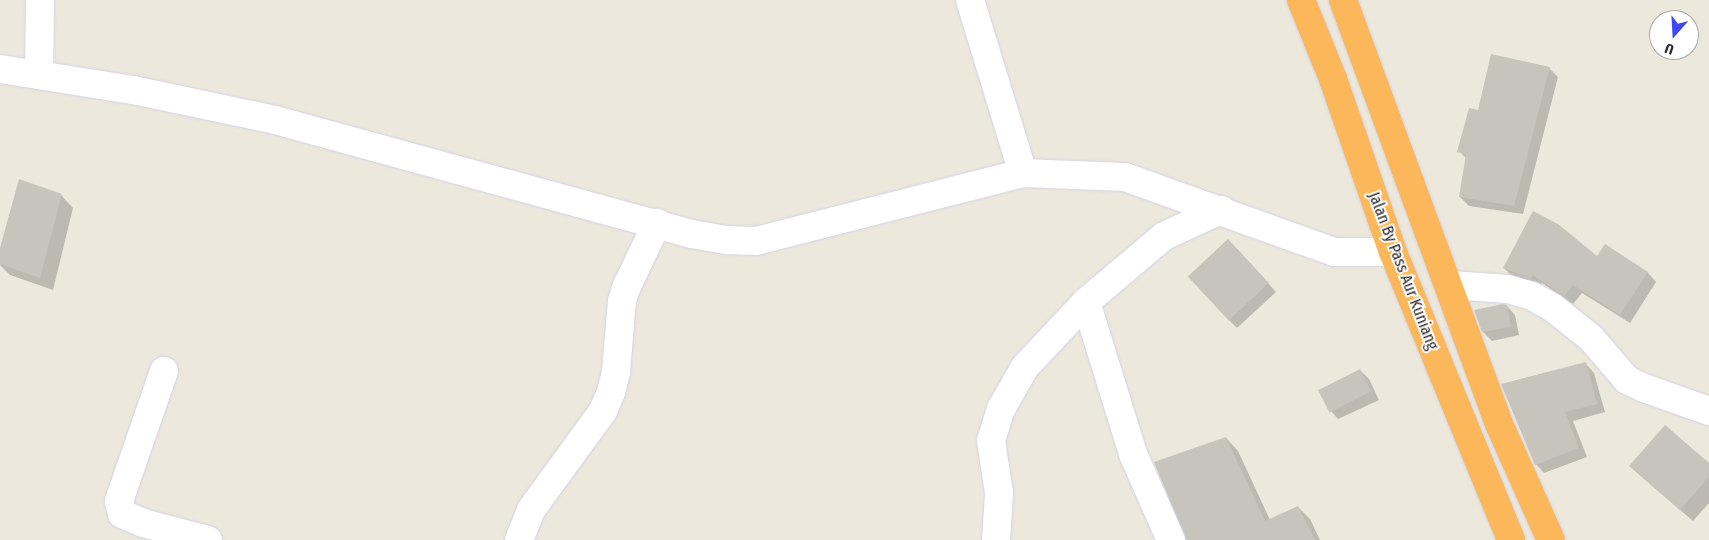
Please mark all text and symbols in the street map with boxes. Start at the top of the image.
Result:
north arrow [1649,10,1699,60]
text: U [1663,39,1676,58]
street label: Jalan By Pass Aur Kuniang [1364,189,1442,353]

